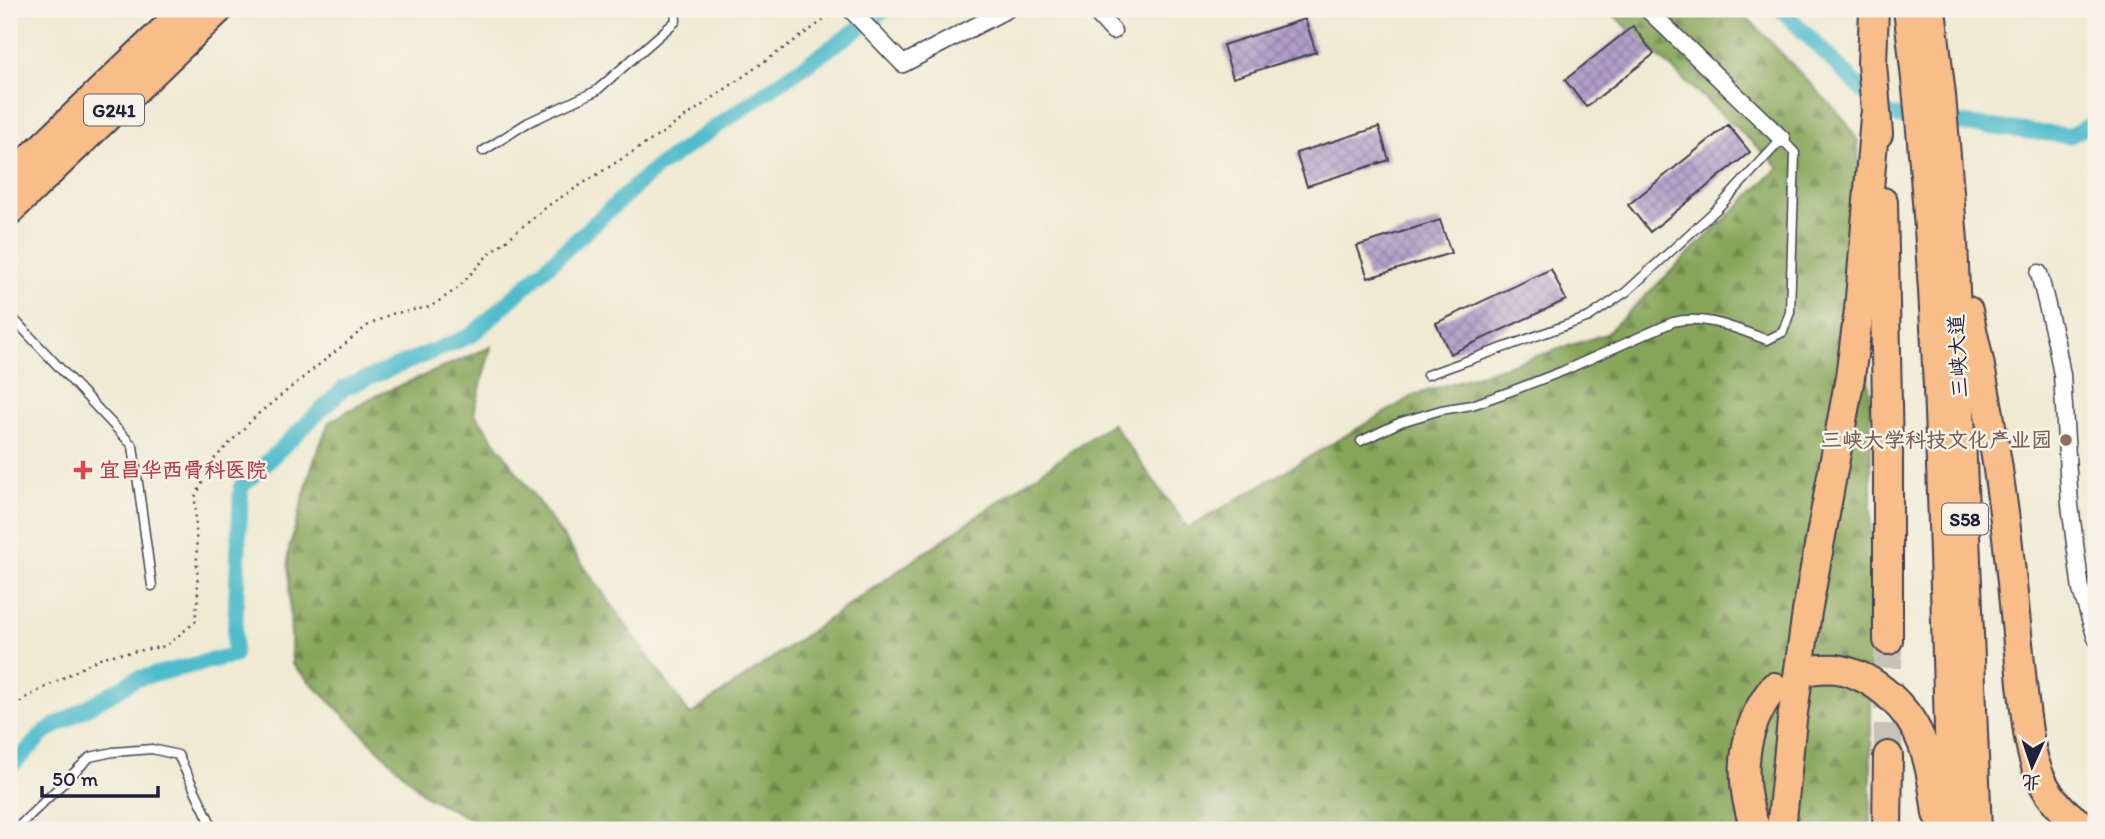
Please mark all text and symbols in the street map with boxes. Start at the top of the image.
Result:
road number: G241 [84,94,144,125]
street label: 三峡大道 [1943,313,1972,399]
place label: 三峡大学科技文化产业园 [1821,427,2052,452]
marker: 三峡大学科技文化产业园 [2058,432,2074,448]
place label: 宜昌华西骨科医院 [99,457,267,482]
marker: 宜昌华西骨科医院 [73,460,93,480]
road number: S58 [1942,504,1988,534]
north arrow [1996,730,2066,800]
scale bar [42,755,158,799]
text: 50 m [52,766,99,791]
text: 北 [2021,770,2041,794]

